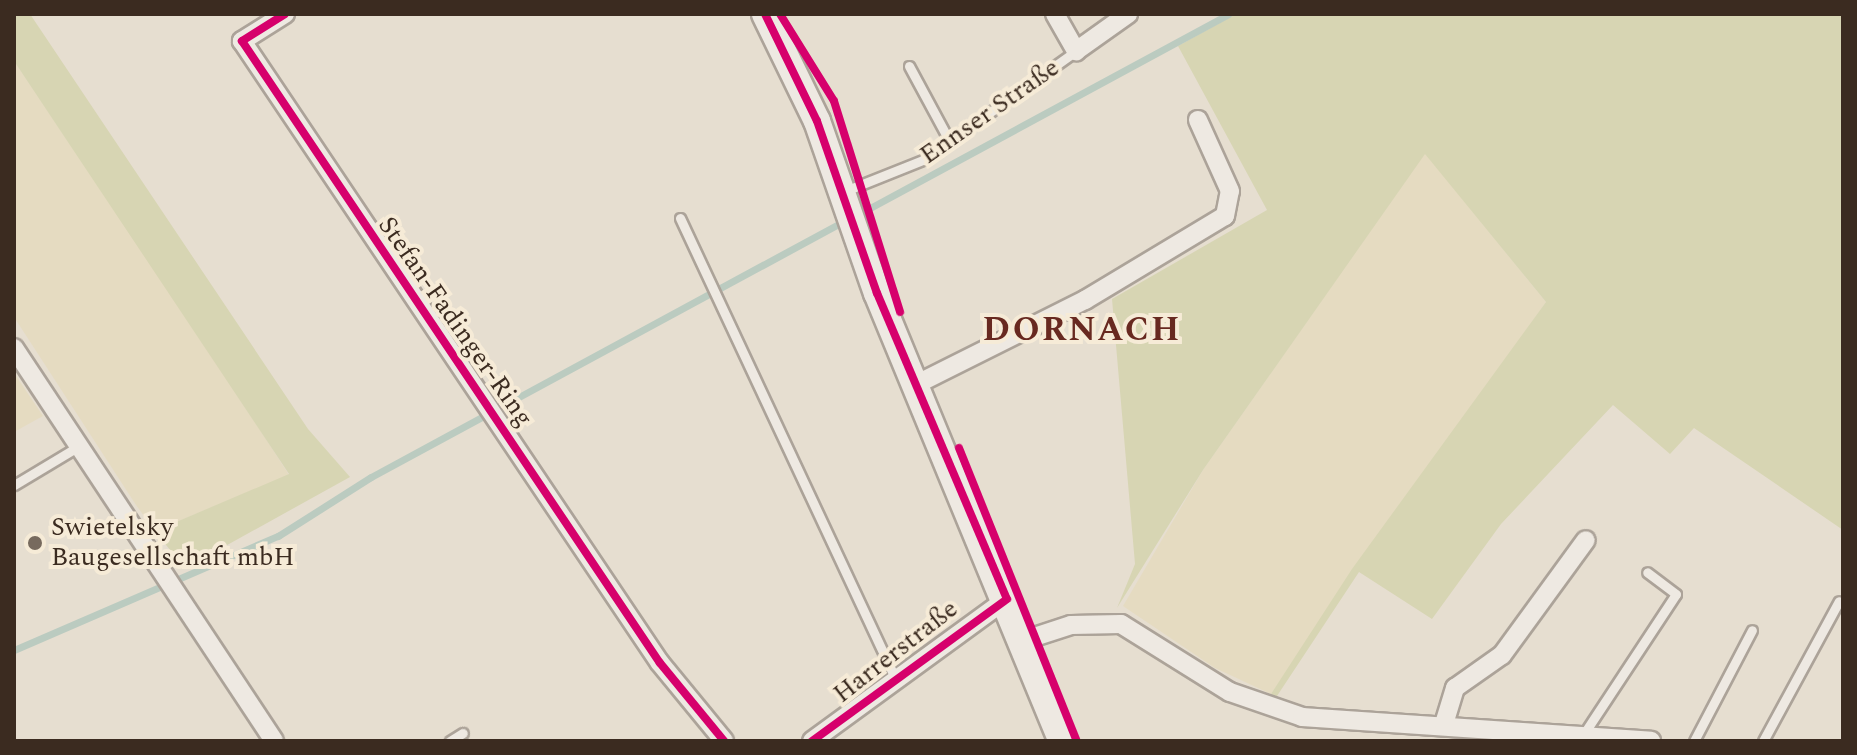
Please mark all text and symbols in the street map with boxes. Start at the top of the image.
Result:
street label: Ennser Straße [914,52,1066,172]
street label: Stefan-Fadinger-Ring [371,211,539,433]
district label: DORNACH [983,311,1181,351]
place label: Swietelsky Baugesellschaft mbH [51,512,294,574]
marker: Swietelsky Baugesellschaft mbH [26,534,44,552]
street label: Harrerstraße [828,594,964,710]

